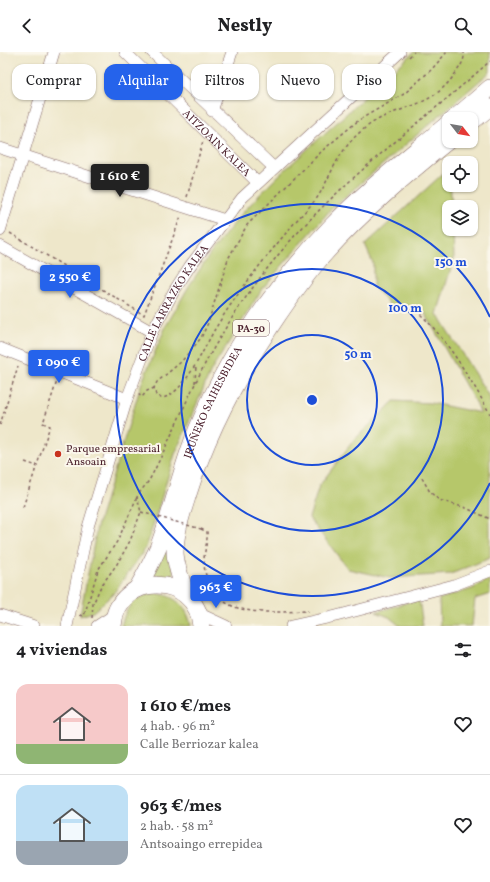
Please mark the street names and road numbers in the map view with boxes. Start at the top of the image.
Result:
street label: AITZOAIN KALEA [179,107,253,181]
street label: CALLE LARRAZKO KALEA [136,242,213,364]
road number: PA-30 [233,320,269,336]
street label: IRUÑEKO SAIHESBIDEA [181,344,247,461]

